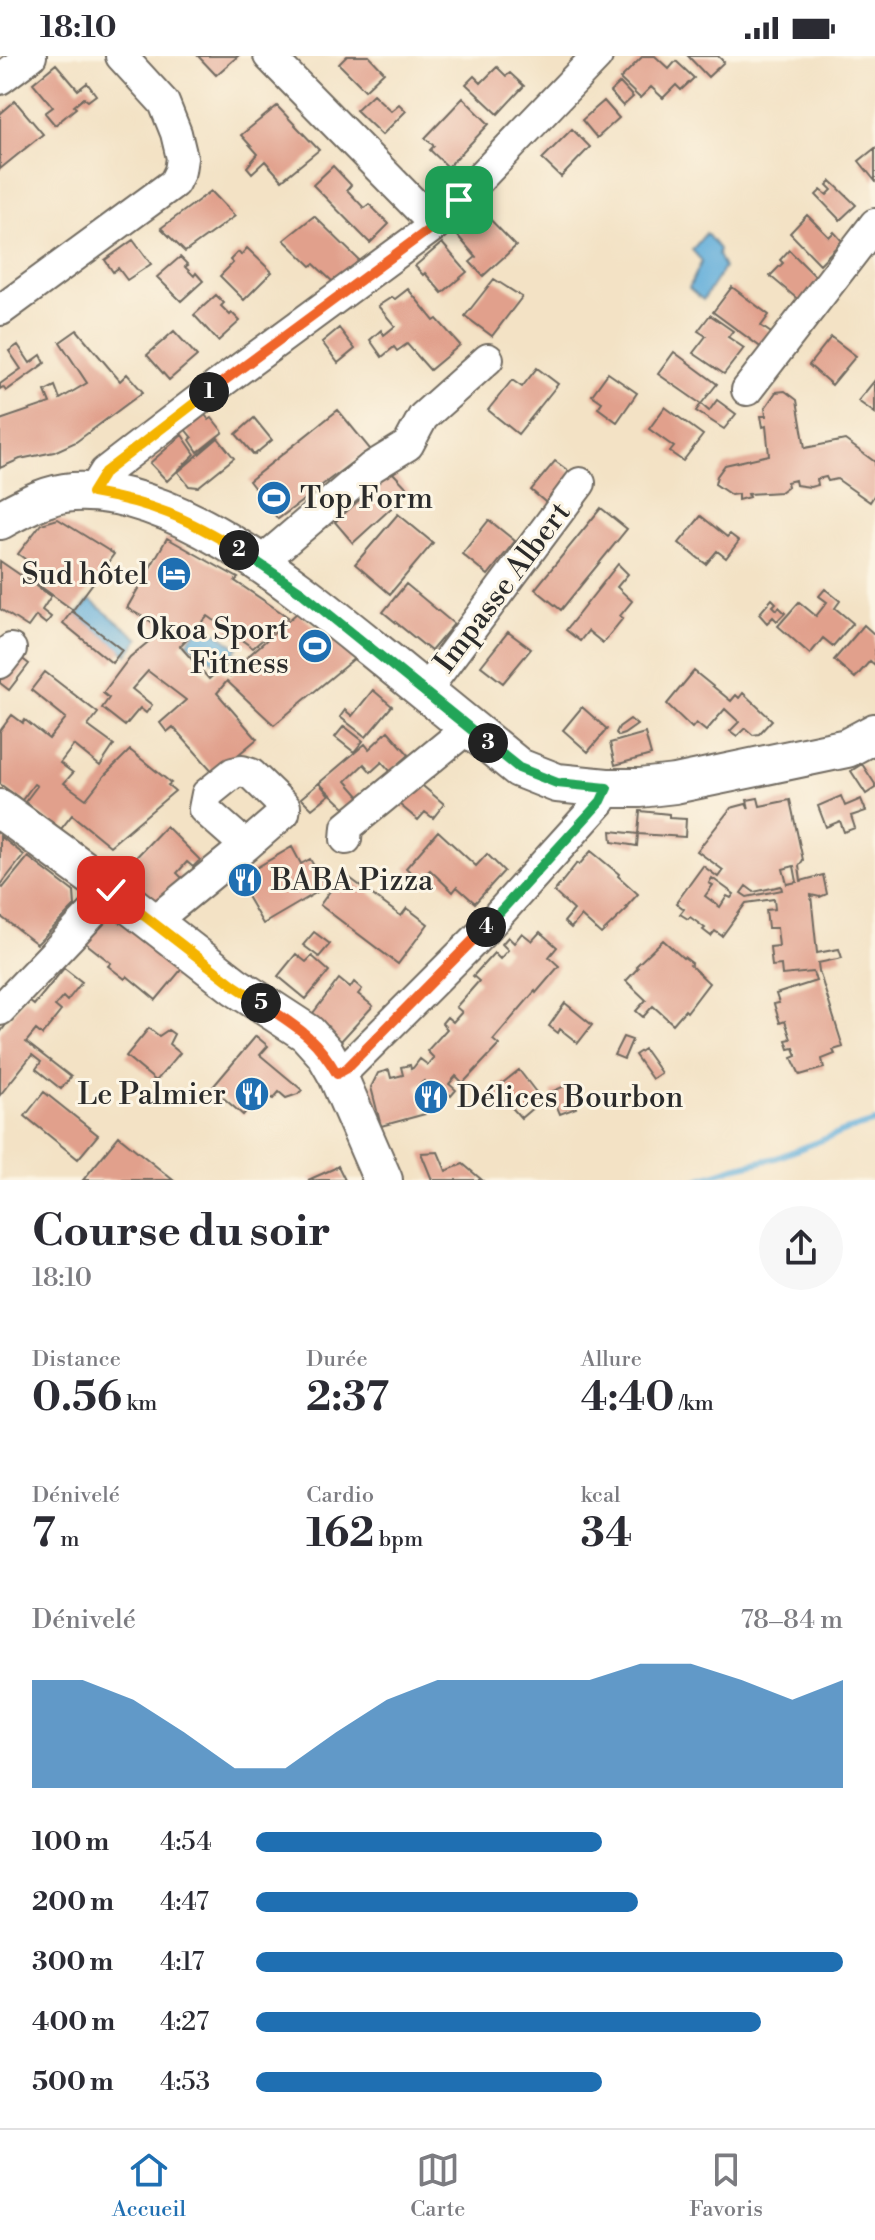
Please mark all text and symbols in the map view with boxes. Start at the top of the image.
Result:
text: 18:10 [40,9,117,47]
pin [425,166,493,234]
icon: arrive [437,178,481,222]
pin: 1 [189,372,229,412]
text: 1 [204,378,214,405]
sports icon: Top Form [255,479,293,517]
place label: Top Form [300,480,433,518]
street label: Impasse Albert [426,494,580,680]
pin: 2 [219,530,259,570]
text: 2 [232,536,246,563]
hotel icon: Sud hôtel [155,555,193,593]
place label: Sud hôtel [22,556,148,594]
place label: Okoa Sport Fitness [136,611,289,683]
sports icon: Okoa Sport Fitness [296,627,334,665]
pin: 3 [468,723,508,763]
text: 3 [481,729,495,756]
pin [77,856,145,924]
restaurant icon: BABA Pizza [226,861,264,899]
place label: BABA Pizza [270,862,434,900]
icon: check [89,868,133,912]
pin: 4 [466,907,506,947]
text: 4 [479,913,493,940]
pin: 5 [241,983,281,1023]
text: 5 [254,989,268,1016]
restaurant icon: Le Palmier [233,1075,271,1113]
place label: Le Palmier [78,1076,226,1114]
restaurant icon: Délices Bourbon [412,1078,450,1116]
place label: Délices Bourbon [457,1079,684,1117]
text: Course du soir [32,1204,331,1259]
button: share [759,1206,843,1290]
text: 18:10 [32,1262,92,1294]
text: Distance [32,1346,121,1373]
text: Durée [306,1346,368,1373]
text: Allure [581,1346,642,1373]
text: 0.56 [32,1373,122,1423]
text: 2:37 [306,1373,389,1423]
text: 4:40 [581,1373,674,1423]
text: km [122,1390,157,1417]
text: /km [674,1390,714,1417]
text: Dénivelé [32,1482,120,1509]
text: Cardio [306,1482,374,1509]
text: kcal [581,1482,621,1509]
text: 7 [32,1509,56,1559]
text: 162 [306,1509,374,1559]
text: 34 [581,1509,632,1559]
text: m [56,1526,79,1553]
text: bpm [374,1526,423,1553]
text: Dénivelé [32,1604,136,1636]
text: 78–84 m [741,1604,843,1636]
text: 100 m [32,1826,109,1858]
text: 4:54 [160,1826,212,1858]
text: 200 m [32,1886,114,1918]
text: 4:47 [160,1886,209,1918]
text: 300 m [32,1946,113,1978]
text: 4:17 [160,1946,204,1978]
text: 400 m [32,2006,115,2038]
text: 4:27 [160,2006,209,2038]
text: 500 m [32,2066,114,2098]
text: 4:53 [160,2066,210,2098]
tab: Accueil [112,2148,186,2223]
tab: Carte [410,2148,465,2223]
tab: Favoris [689,2148,763,2223]

